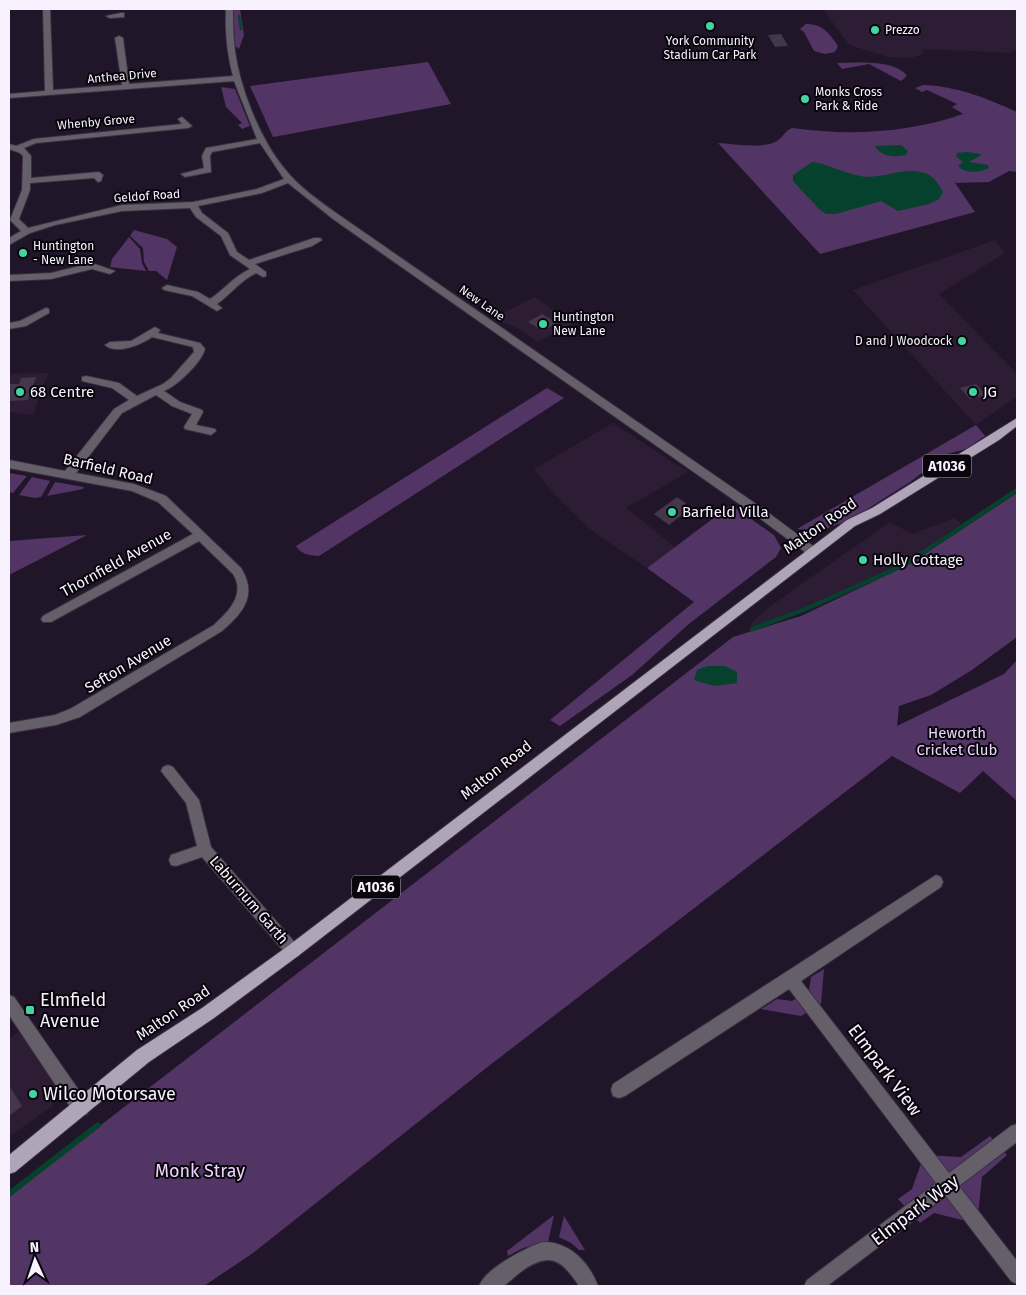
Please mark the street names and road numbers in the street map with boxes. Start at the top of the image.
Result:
street label: Anthea Drive [87,66,157,86]
street label: Whenby Grove [57,112,135,132]
street label: Geldof Road [113,187,181,205]
street label: New Lane [456,282,508,324]
street label: Barfield Road [61,450,155,488]
road number: A1036 [923,454,971,478]
street label: Malton Road [780,494,860,558]
street label: Thornfield Avenue [58,525,174,601]
street label: Sefton Avenue [81,631,175,697]
street label: Malton Road [457,737,535,803]
street label: Laburnum Garth [206,852,292,948]
road number: A1036 [352,876,400,899]
street label: Malton Road [133,982,213,1044]
street label: Elmpark View [843,1020,927,1120]
street label: Elmpark Way [867,1170,963,1250]

